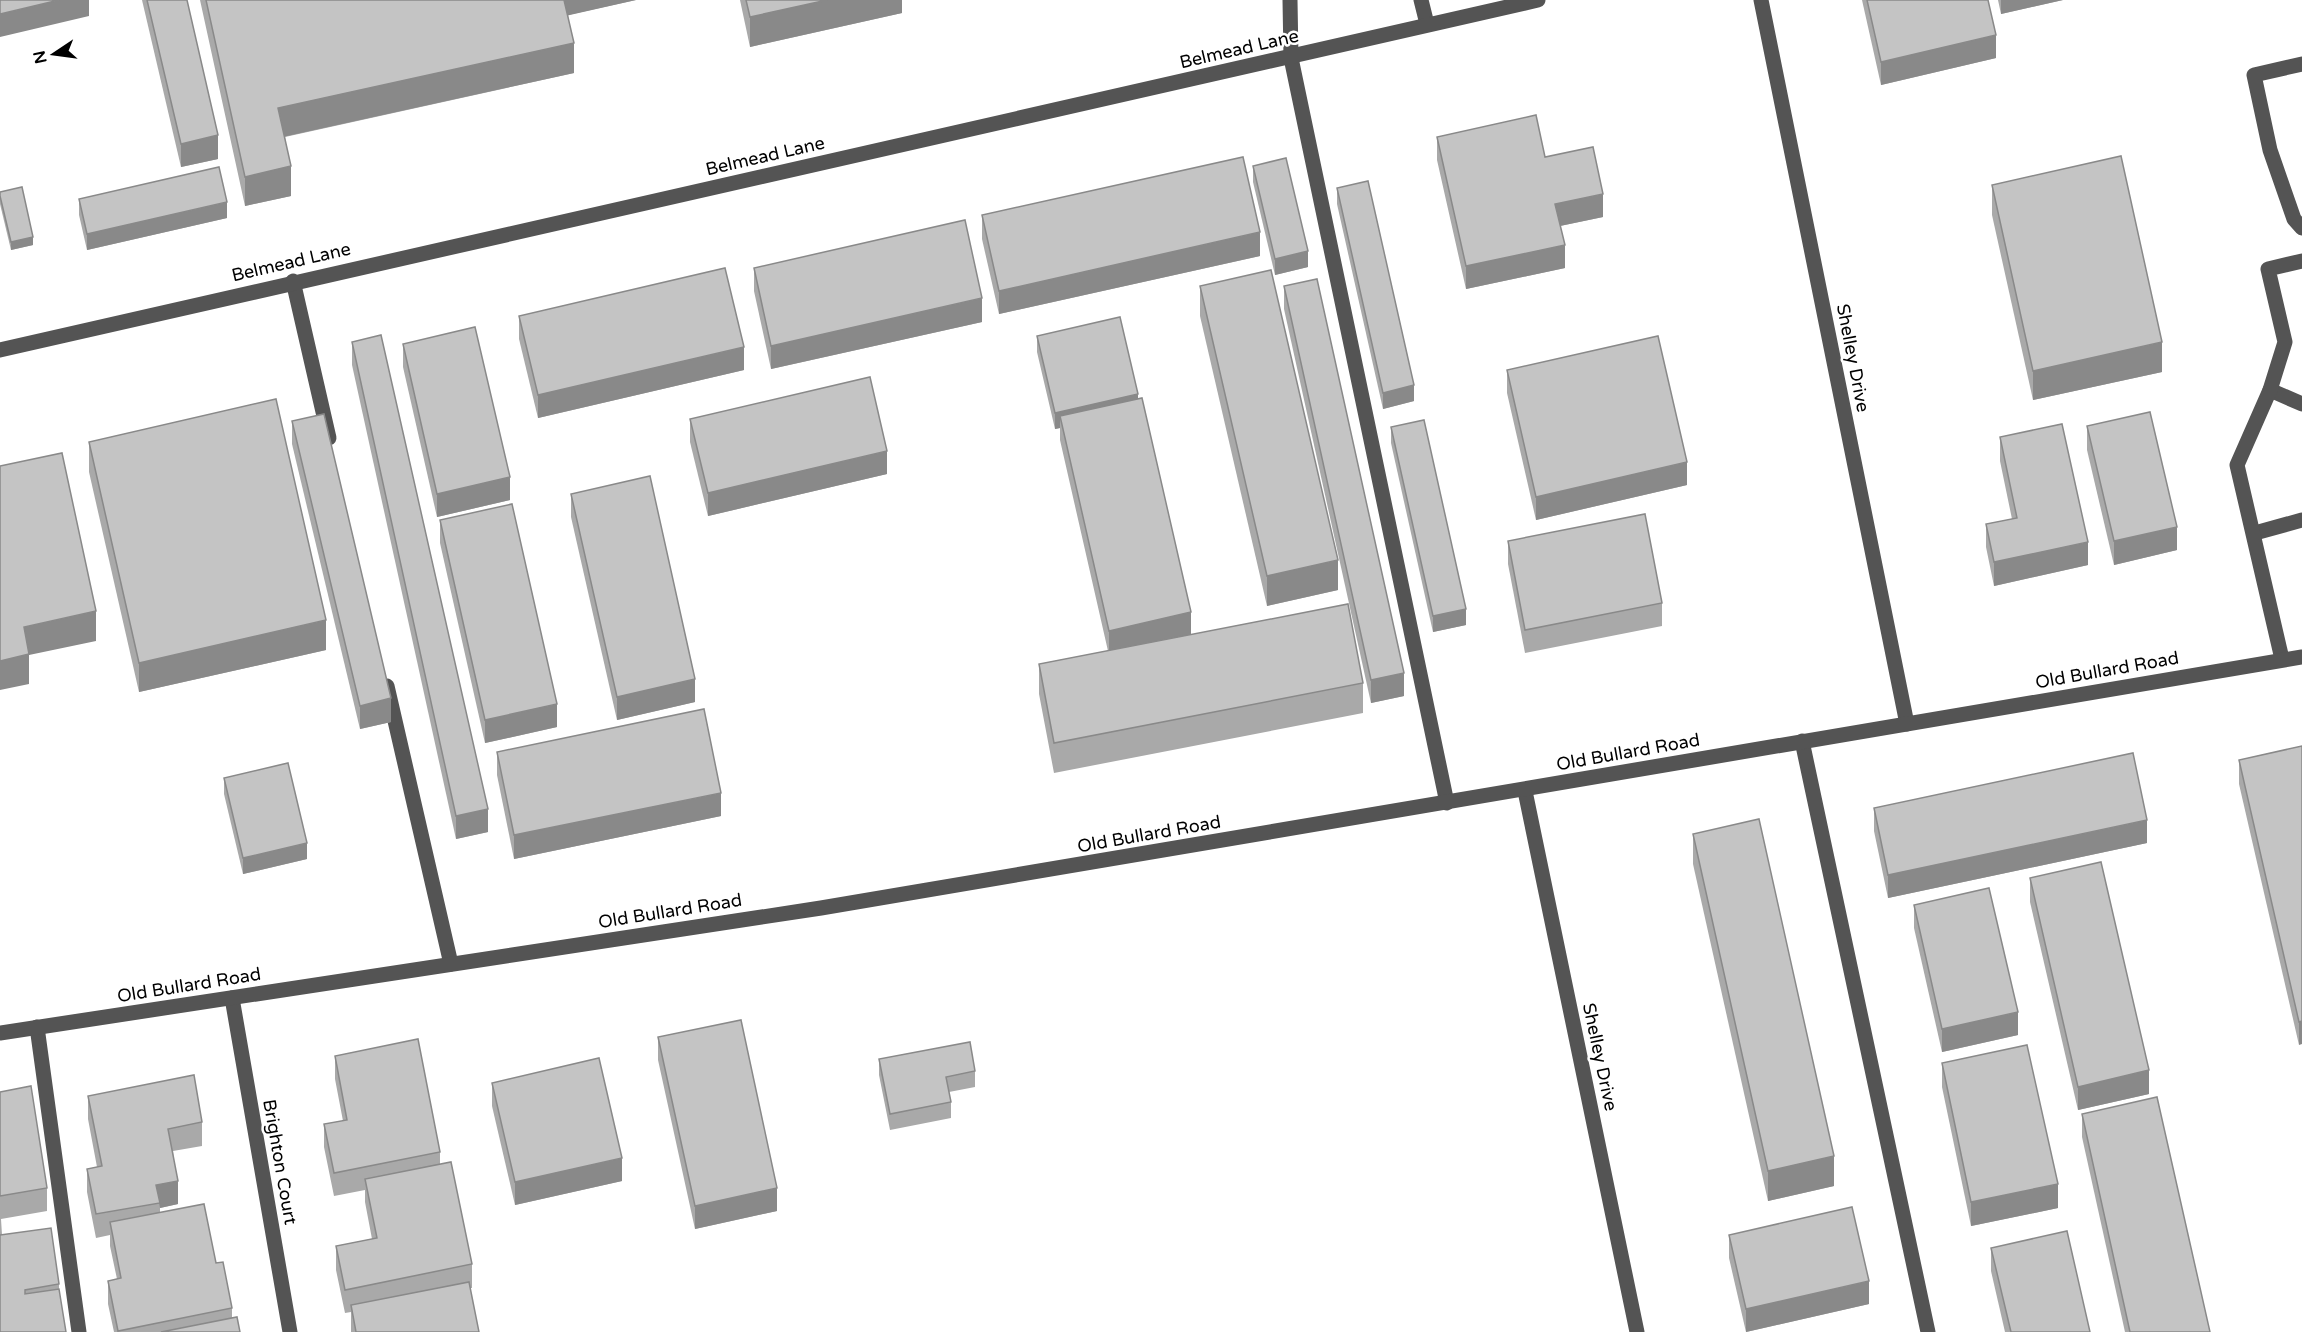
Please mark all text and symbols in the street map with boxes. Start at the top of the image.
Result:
north arrow [24,24,84,84]
street label: Belmead Lane [1177,25,1301,73]
text: N [29,49,52,66]
street label: Belmead Lane [703,132,827,180]
street label: Belmead Lane [229,238,353,286]
street label: Shelley Drive [1832,302,1874,414]
street label: Old Bullard Road [2034,647,2180,693]
street label: Old Bullard Road [1555,729,1701,775]
street label: Old Bullard Road [1076,811,1222,857]
street label: Old Bullard Road [597,889,743,933]
street label: Old Bullard Road [116,963,262,1007]
street label: Shelley Drive [1578,1001,1622,1113]
street label: Brighton Court [258,1098,302,1227]

